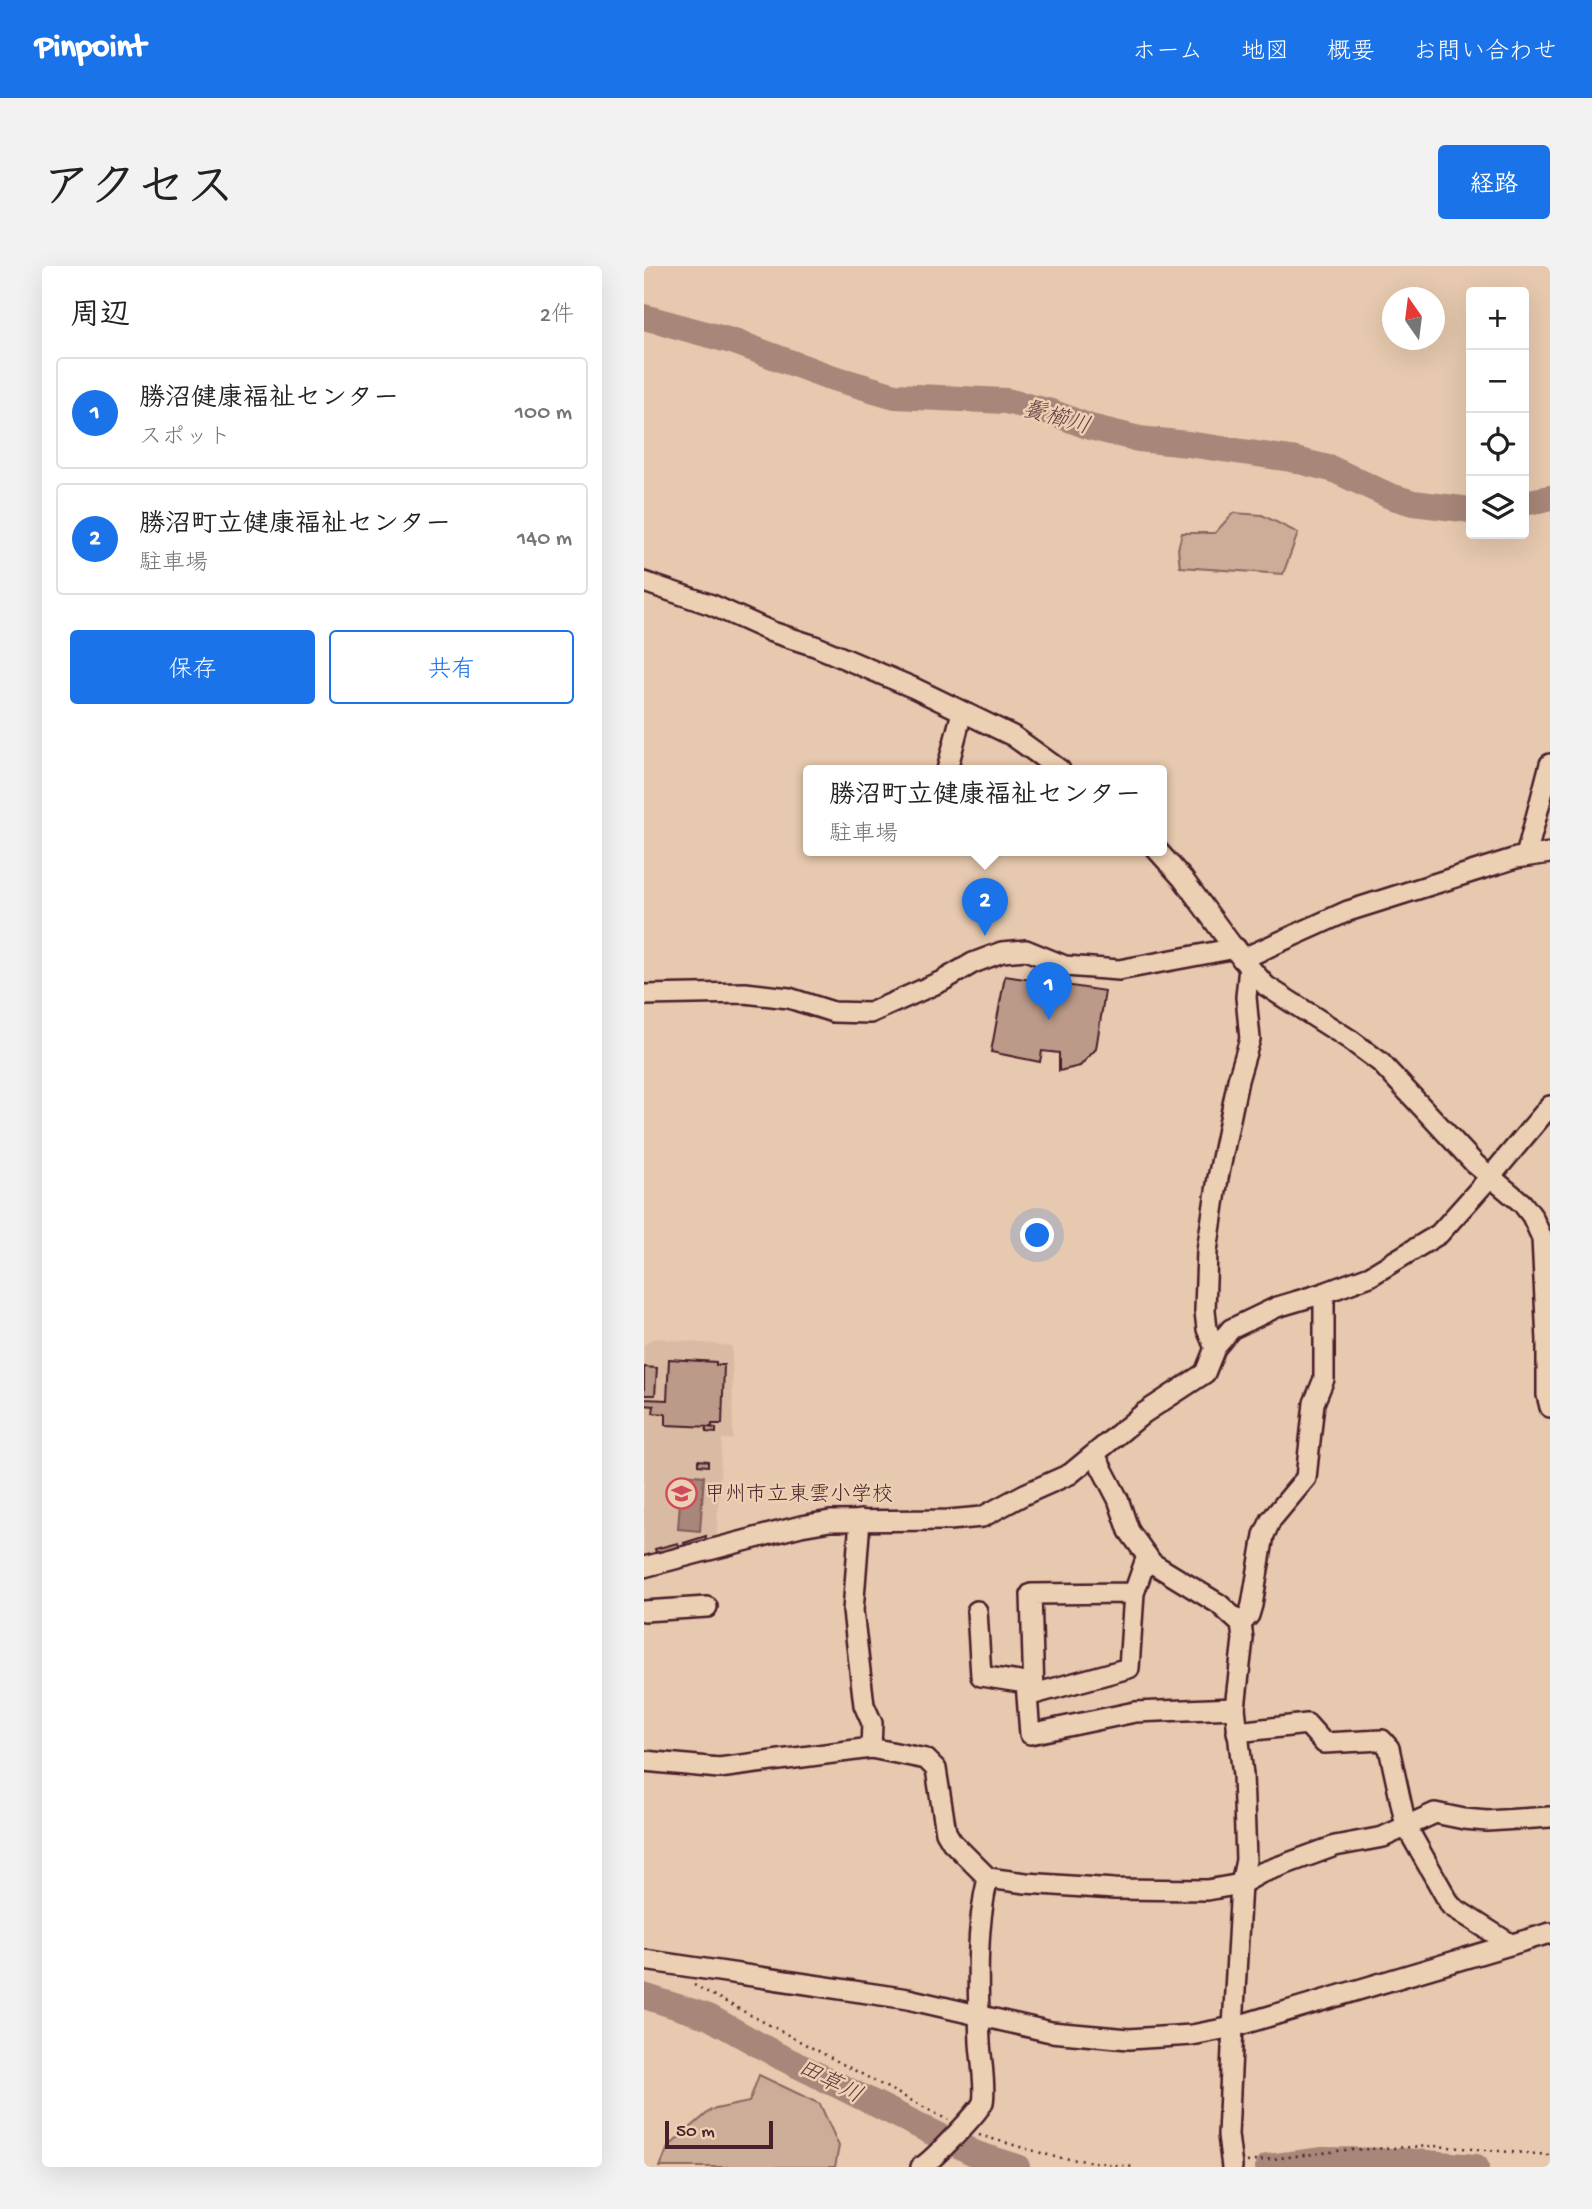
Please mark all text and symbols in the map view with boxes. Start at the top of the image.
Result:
text: Pinpoint [35,30,146,68]
text: ホーム [1132,39,1203,68]
text: 地図 [1241,39,1289,68]
text: 概要 [1327,39,1375,68]
text: お問い合わせ [1413,39,1557,68]
button: 経路 [1438,145,1550,219]
text: アクセス [42,163,235,221]
north arrow [1382,287,1445,350]
map controls [1466,287,1529,539]
button: + [1466,287,1529,350]
text: 周辺 [70,300,130,335]
text: 2件 [540,303,574,330]
button: − [1466,350,1529,413]
text: 勝沼健康福祉センター [139,385,399,416]
water label: 鬢櫛川 [1019,396,1093,442]
text: 1 [90,400,100,427]
text: 100 m [515,400,572,427]
button: locate [1466,413,1529,476]
text: スポット [139,425,231,452]
button: layers [1466,476,1529,539]
text: 勝沼町立健康福祉センター [139,511,451,542]
text: 2 [89,526,101,553]
text: 140 m [517,526,572,553]
text: 駐車場 [139,551,208,578]
button: 保存 [70,630,315,704]
button: 共有 [329,630,574,704]
popup [803,765,1167,856]
text: 勝沼町立健康福祉センター [829,782,1141,813]
text: 駐車場 [829,822,898,849]
pin: 2 [962,878,1008,936]
pin: 1 [1026,962,1072,1020]
your location [1020,1218,1054,1252]
school or university icon: 甲州市立東雲小学校 [664,1476,698,1510]
place label: 甲州市立東雲小学校 [704,1482,893,1509]
water label: 田草川 [793,2055,867,2111]
scale bar [665,2118,774,2150]
text: 50 m [676,2121,715,2144]

